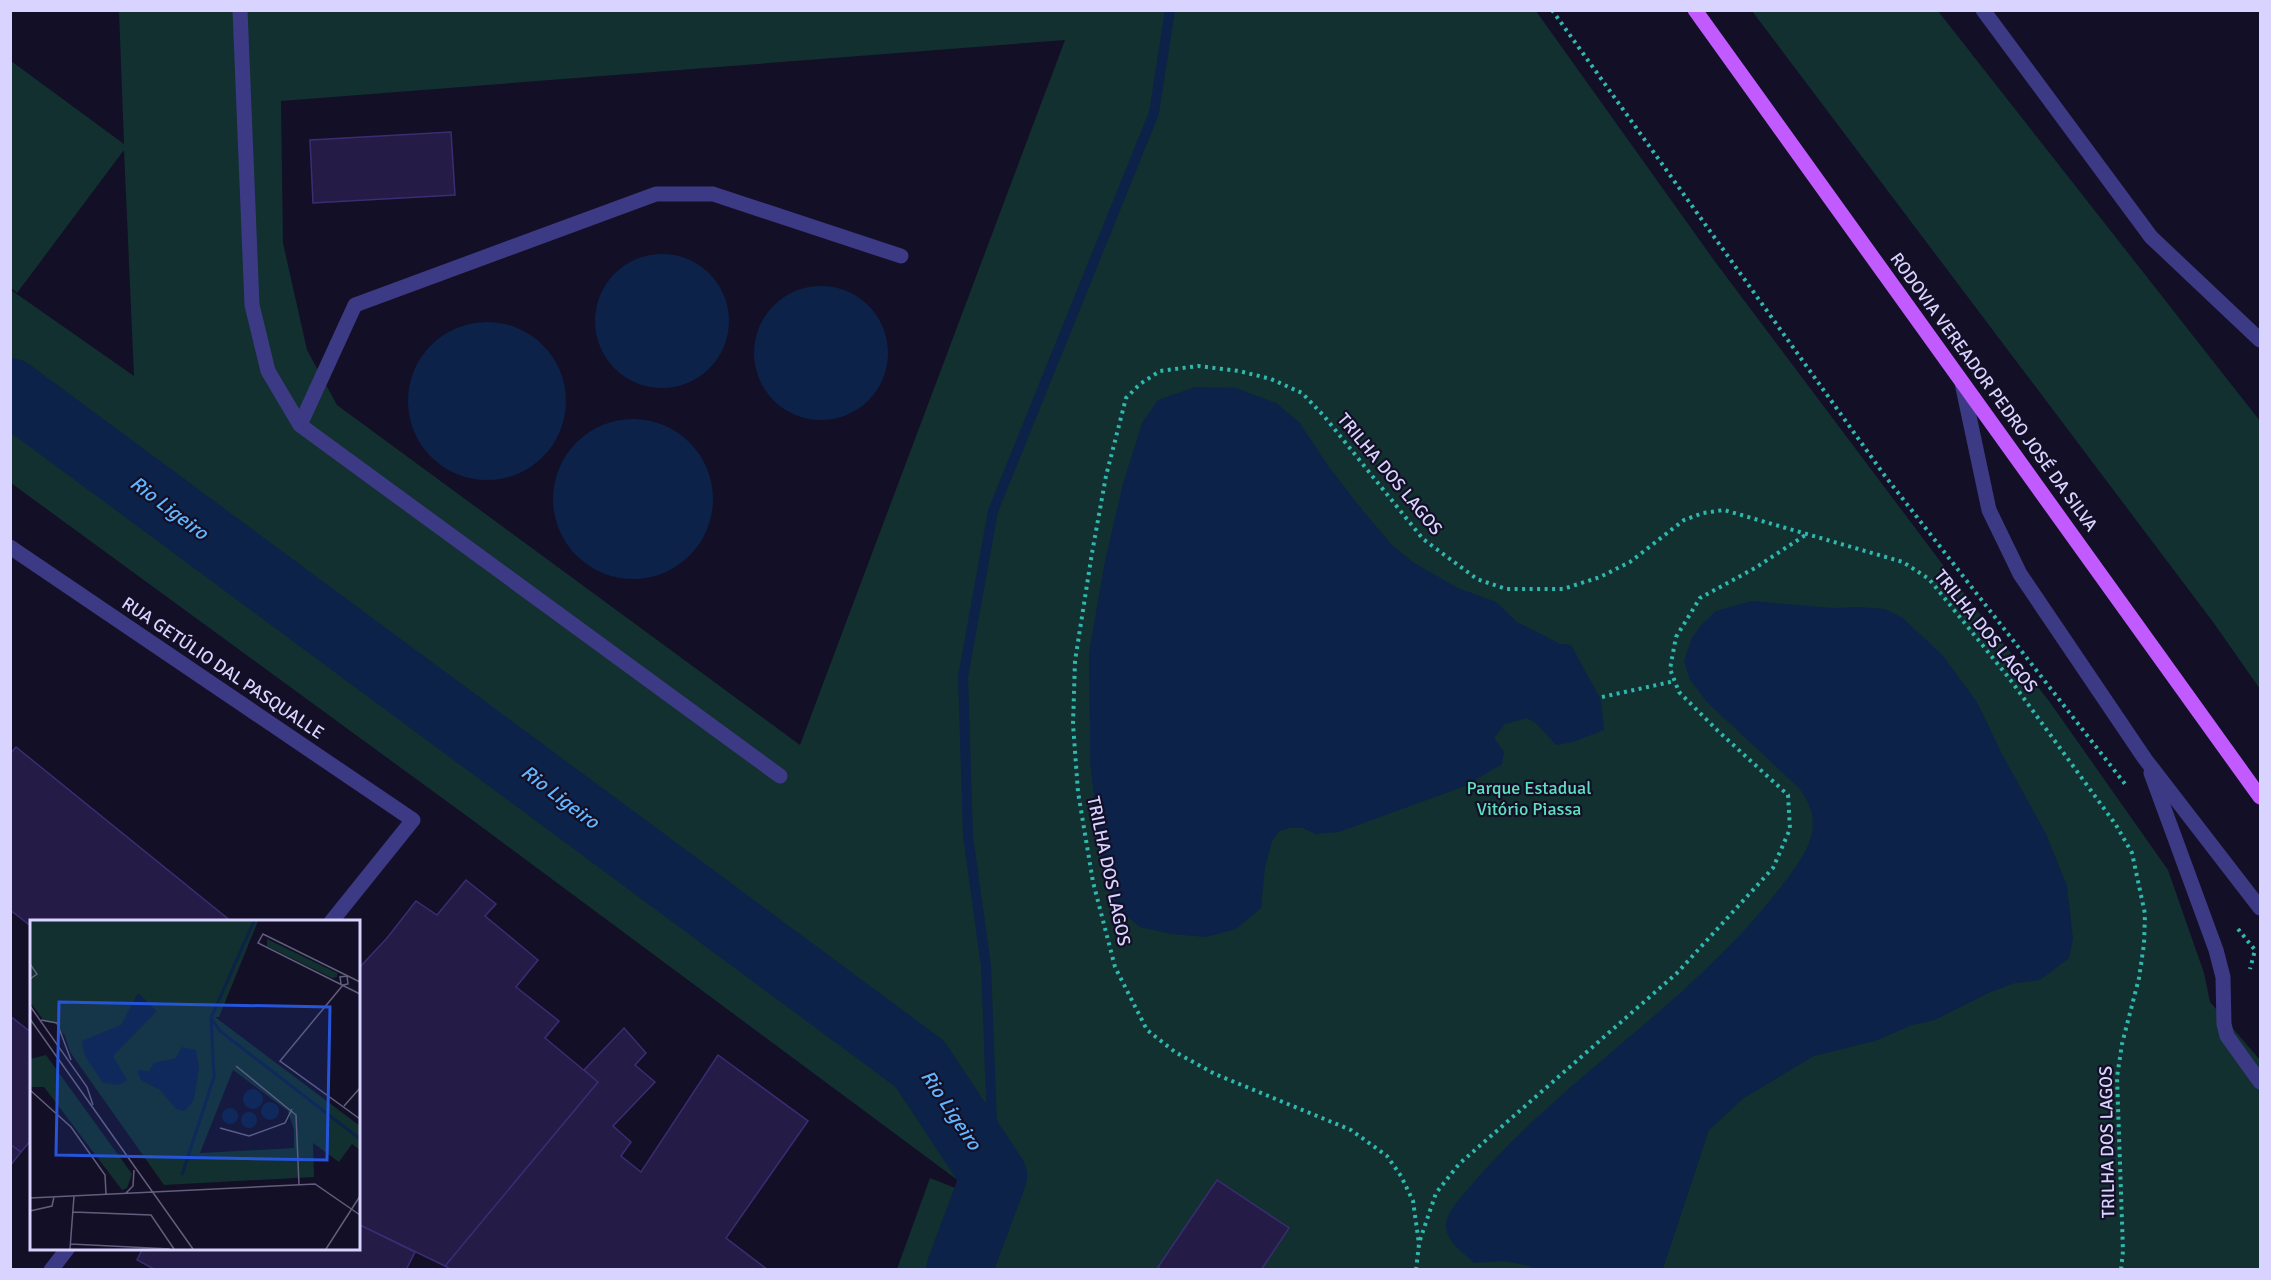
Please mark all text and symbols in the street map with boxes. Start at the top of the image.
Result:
street label: RODOVIA VEREADOR PEDRO JOSÉ DA SILVA [1885,248,2103,536]
street label: TRILHA DOS LAGOS [1333,409,1447,539]
water label: Rio Ligeiro [125,471,214,546]
street label: TRILHA DOS LAGOS [1930,565,2042,697]
street label: RUA GETÚLIO DAL PASQUALLE [118,592,328,744]
water label: Rio Ligeiro [516,760,605,835]
park label: Parque Estadual Vitório Piassa [1467,777,1591,820]
street label: TRILHA DOS LAGOS [1082,794,1136,948]
inset map [30,920,360,1250]
water label: Rio Ligeiro [915,1065,988,1156]
street label: TRILHA DOS LAGOS [2095,1066,2119,1218]

